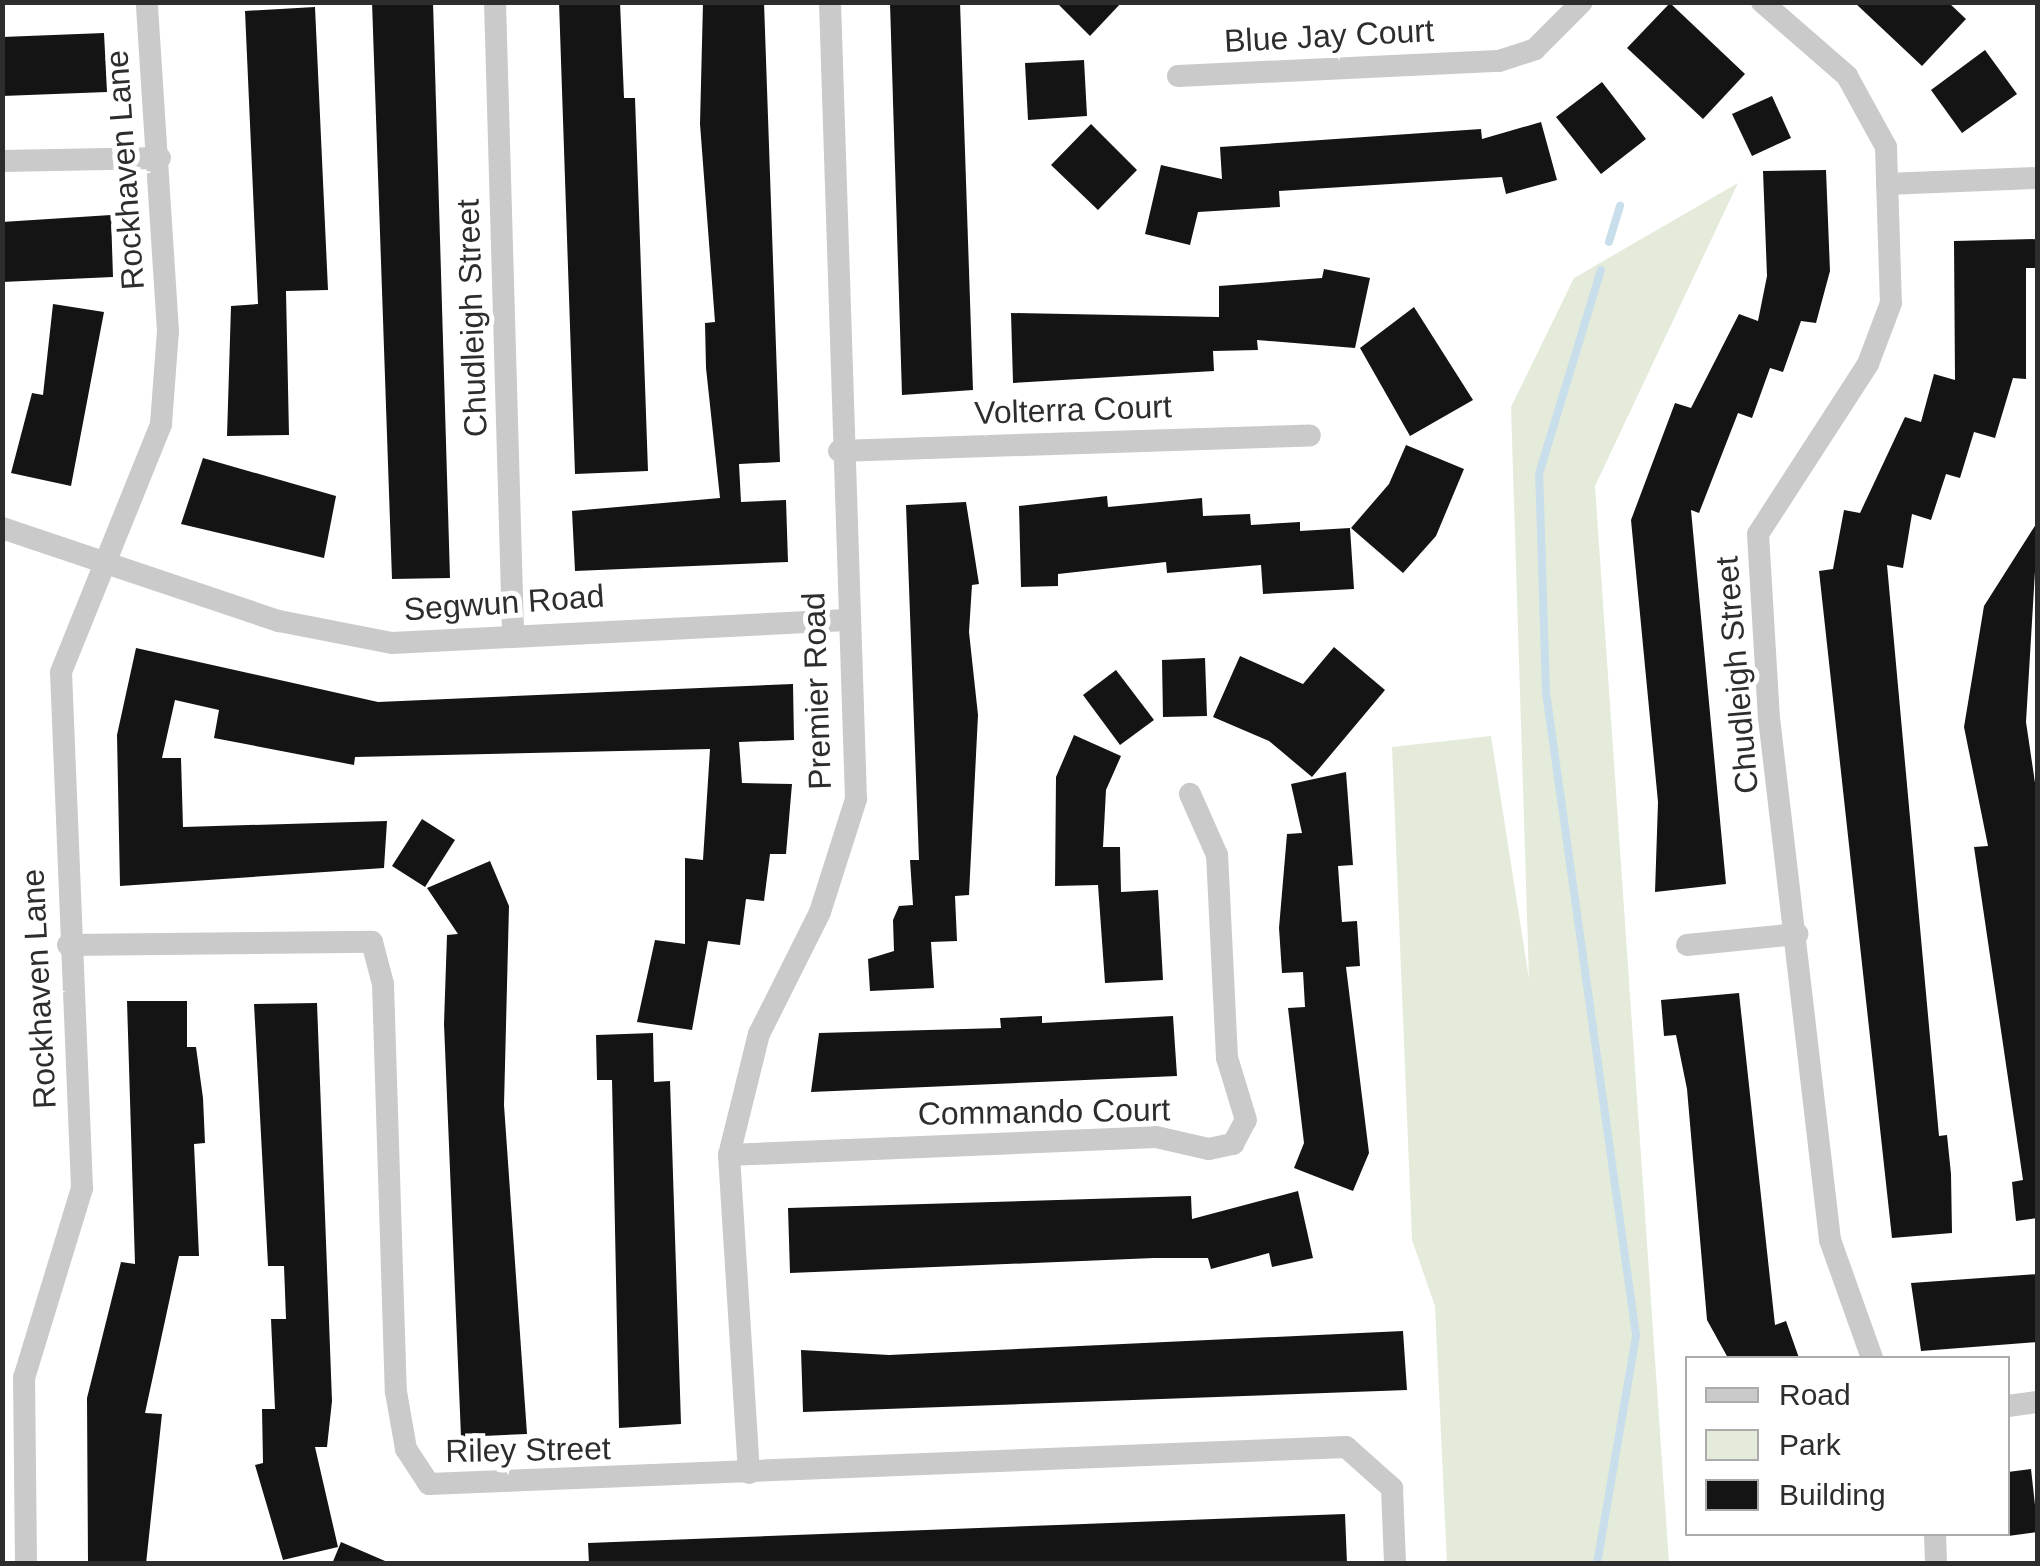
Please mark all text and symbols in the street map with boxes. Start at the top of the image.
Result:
street label: Blue Jay Court [1223,11,1435,61]
street label: Rockhaven Lane [97,49,153,291]
street label: Chudleigh Street [449,198,495,438]
street label: Volterra Court [974,387,1172,433]
street label: Chudleigh Street [1707,555,1767,795]
street label: Segwun Road [402,577,606,629]
street label: Premier Road [794,592,840,790]
street label: Rockhaven Lane [14,868,64,1110]
street label: Commando Court [917,1091,1171,1133]
legend [1685,1356,2010,1536]
text: Road [1779,1378,1851,1411]
text: Park [1779,1428,1841,1461]
street label: Riley Street [445,1429,611,1471]
text: Building [1779,1478,1886,1511]

